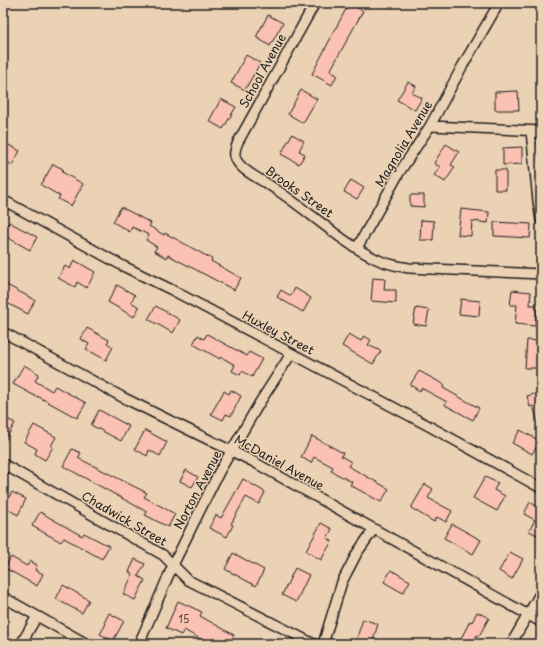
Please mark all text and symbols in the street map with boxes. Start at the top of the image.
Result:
street label: School Avenue [234,30,290,111]
street label: Magnolia Avenue [370,97,436,190]
street label: Brooks Street [262,161,337,221]
street label: Huxley Street [239,306,318,359]
street label: McDaniel Avenue [231,430,328,494]
street label: Norton Avenue [169,447,226,532]
street label: Chadwick Street [78,486,171,550]
house number: 15 [179,611,189,626]

